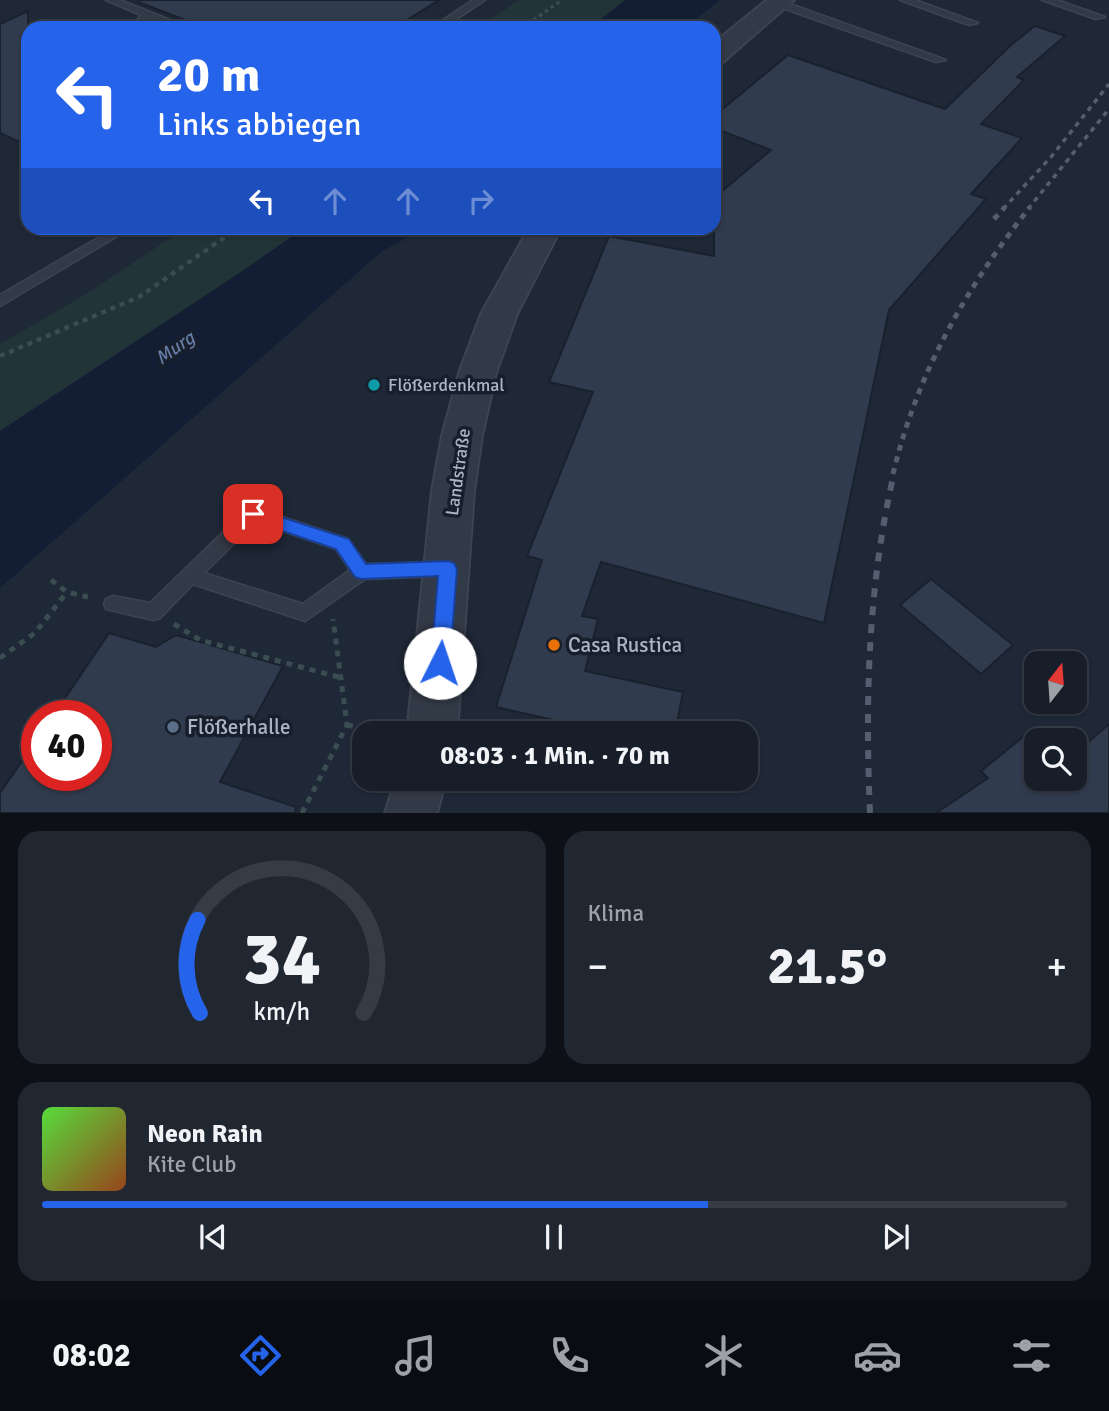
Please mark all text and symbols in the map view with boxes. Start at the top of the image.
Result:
text: 20 m [157,45,260,105]
icon: left [42,49,133,140]
text: Links abbiegen [157,105,361,144]
icon: left [243,182,281,220]
icon: ahead [316,182,354,220]
icon: ahead [389,182,427,220]
icon: right [462,182,500,220]
water label: Murg [151,325,201,370]
place label: Flößerdenkmal [388,374,505,396]
marker: Flößerdenkmal [366,377,382,393]
street label: Landstraße [441,427,475,517]
pin [223,484,283,544]
icon: arrive [234,495,272,533]
position arrow [403,626,477,700]
place label: Casa Rustica [568,632,682,658]
marker: Casa Rustica [546,637,562,653]
north arrow [1024,651,1087,714]
map controls [1024,651,1087,791]
speed limit sign: 40 [21,700,112,791]
place label: Flößerhalle [187,714,291,740]
marker: Flößerhalle [165,719,181,735]
button: search [1024,728,1087,791]
text: 08:03 · 1 Min. · 70 m [440,740,670,772]
text: Klima [588,899,644,928]
text: 34 [242,916,321,1005]
text: 21.5° [767,934,887,998]
text: − [588,943,608,990]
text: + [1046,943,1067,990]
text: km/h [253,996,310,1027]
text: Neon Rain [147,1118,263,1150]
text: Kite Club [147,1150,236,1179]
icon: previous [194,1218,232,1256]
icon: pause [535,1218,573,1256]
icon: next [877,1218,915,1256]
icon: directions [236,1331,285,1380]
icon: music [391,1331,440,1380]
icon: phone [545,1331,594,1380]
icon: climate [699,1331,748,1380]
icon: car [853,1331,902,1380]
icon: filters [1007,1331,1056,1380]
text: 08:02 [53,1336,131,1375]

